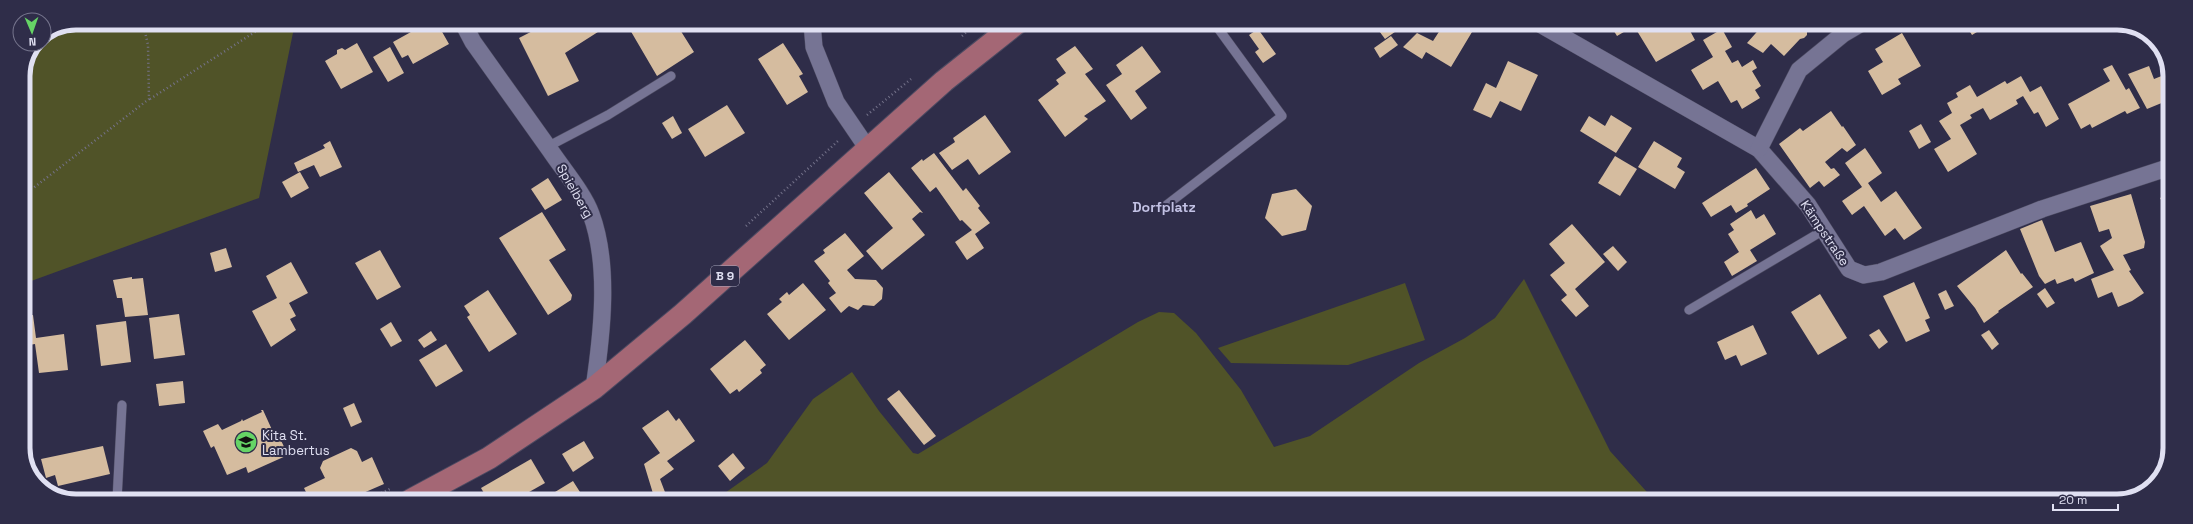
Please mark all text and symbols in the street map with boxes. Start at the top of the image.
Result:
north arrow [12,12,52,52]
text: N [28,35,36,49]
street label: Spielberg [553,161,597,221]
street label: Kämpstraße [1797,197,1853,269]
district label: Dorfplatz [1132,198,1196,216]
road number: B 9 [711,266,739,286]
place label: Kita St. Lambertus [262,427,330,459]
school or university icon: Kita St. Lambertus [233,429,259,455]
scale bar [2053,486,2118,512]
text: 20 m [2059,492,2087,508]

